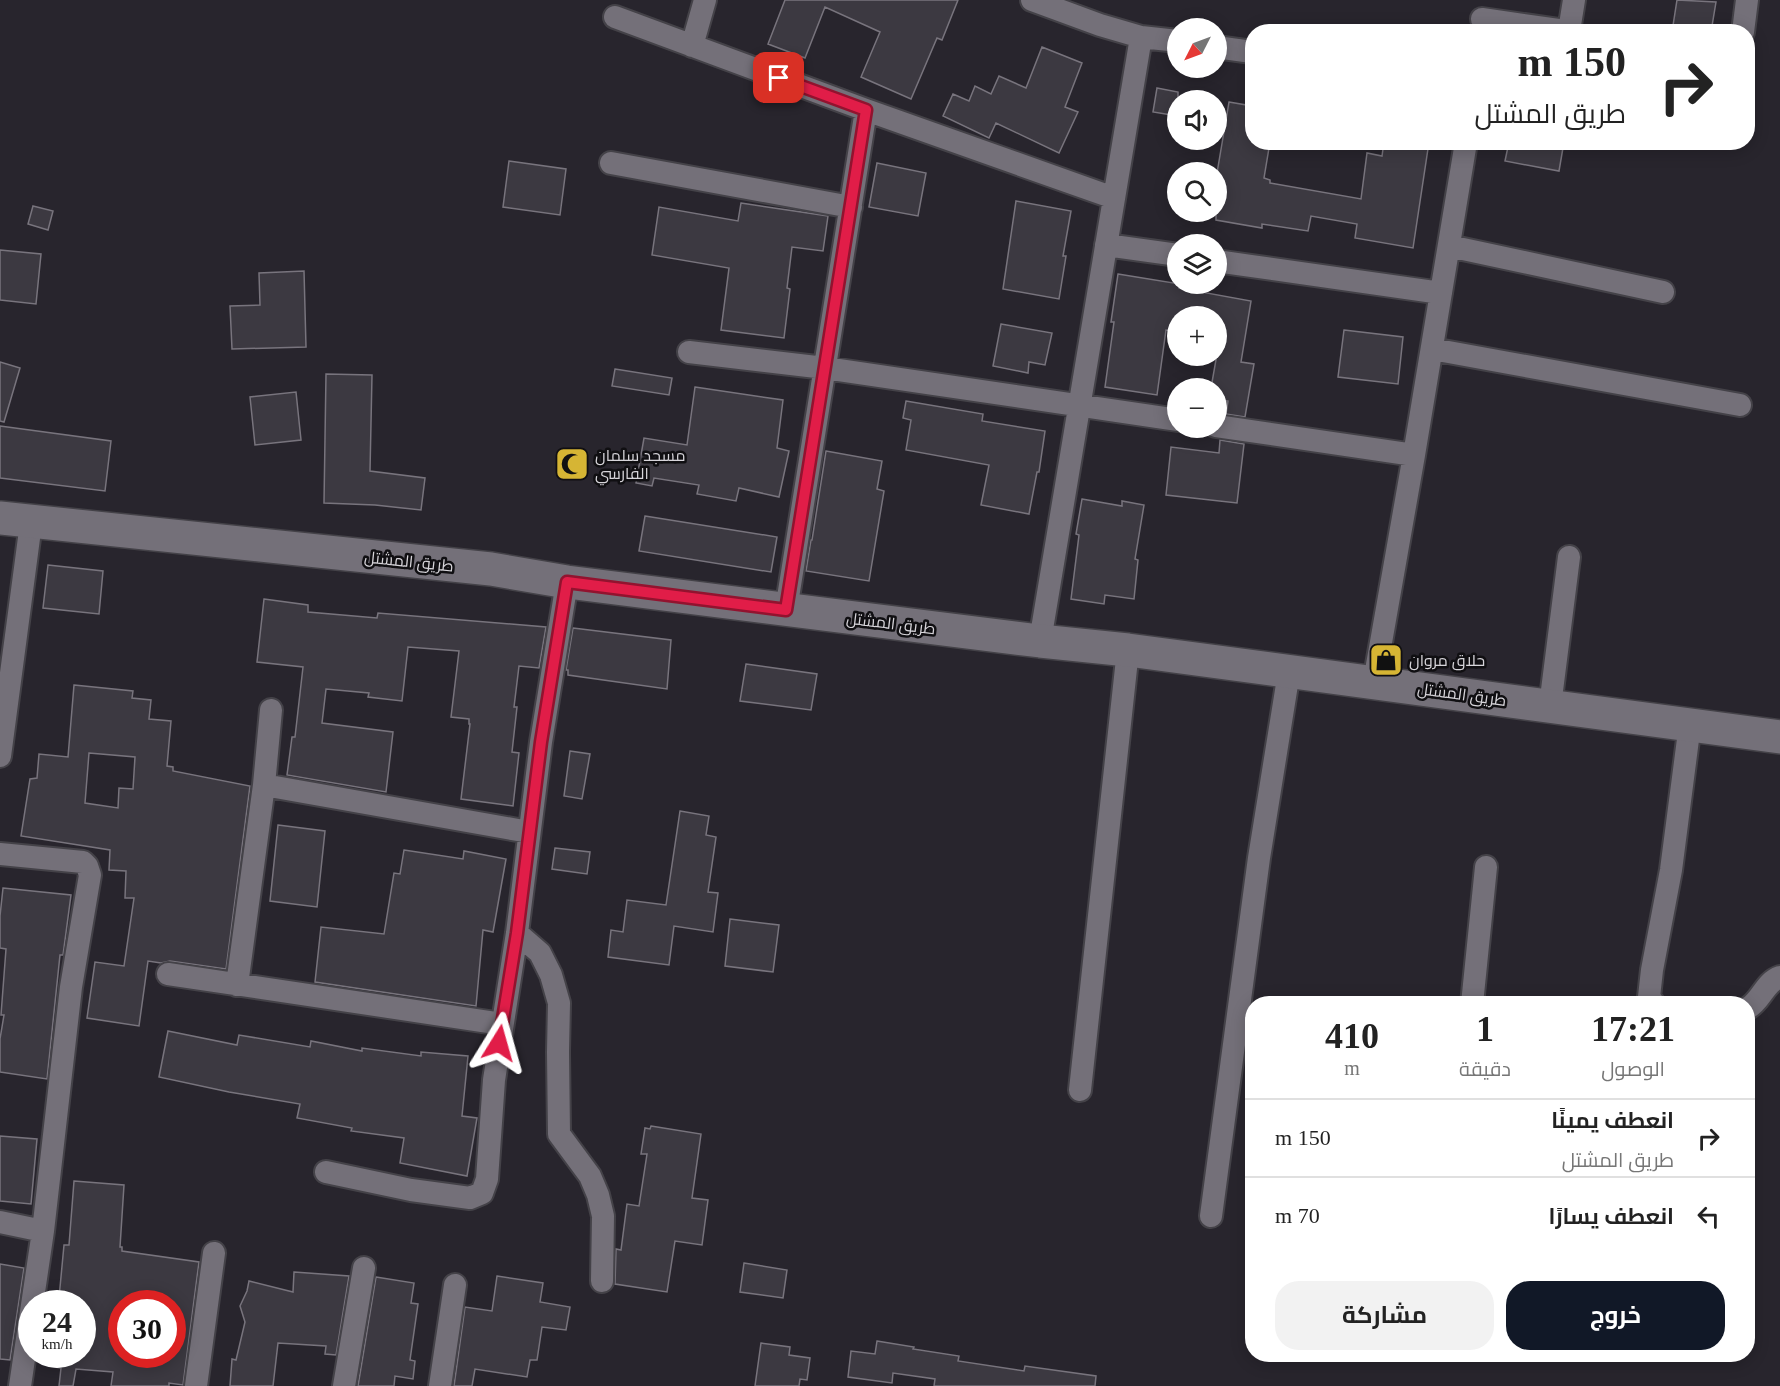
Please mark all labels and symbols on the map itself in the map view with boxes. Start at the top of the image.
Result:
north arrow [1167,18,1227,78]
pin [753,52,804,103]
mosque icon: مسجد سلمان الفارسي [554,446,590,482]
place label: مسجد سلمان الفارسي [595,447,686,486]
street label: طريق المشتل [363,548,454,577]
street label: طريق المشتل [845,610,936,639]
shop icon: حلاق مروان [1368,642,1404,678]
place label: حلاق مروان [1409,652,1485,671]
street label: طريق المشتل [1416,680,1508,711]
position arrow [467,1011,531,1075]
speed limit sign: 30 [108,1290,186,1368]

